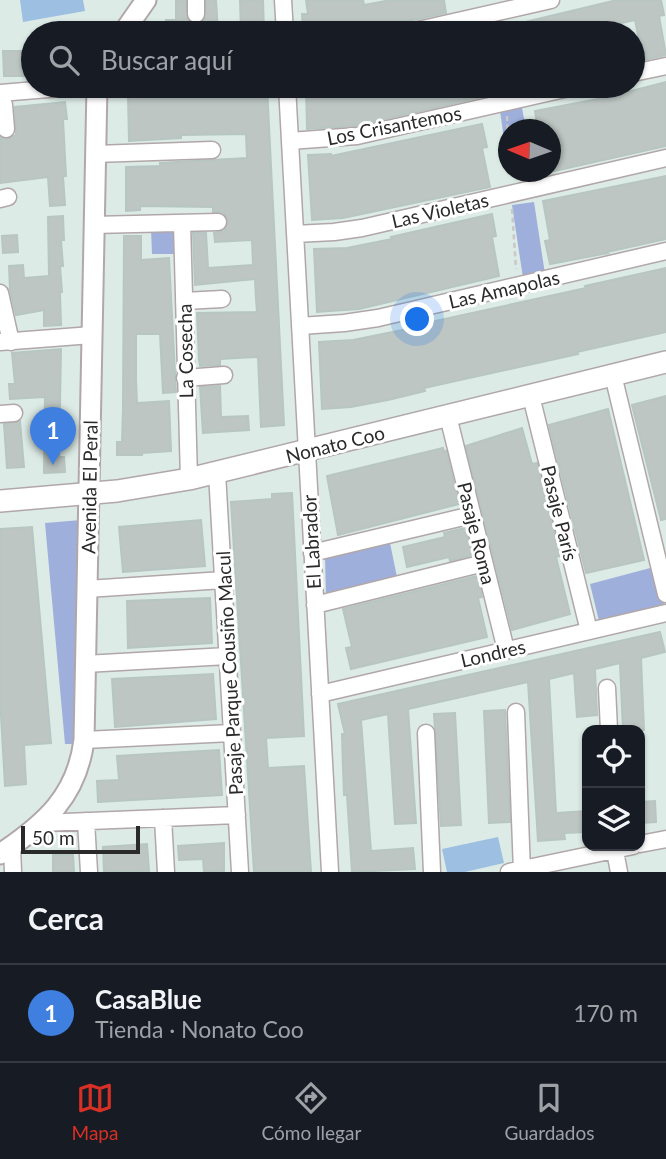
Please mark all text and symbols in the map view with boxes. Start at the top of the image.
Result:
search box [21,21,645,98]
icon: search [45,41,83,79]
text: Buscar aquí [101,44,232,76]
street label: Los Crisantemos [325,101,463,149]
north arrow [498,119,561,182]
street label: Las Violetas [389,188,491,232]
street label: Las Amapolas [446,265,562,313]
your location [400,302,434,336]
street label: La Cosecha [173,303,197,399]
pin: 1 [30,407,76,465]
street label: Avenida El Peral [76,420,102,554]
street label: Nonato Coo [283,421,387,467]
street label: Pasaje París [537,463,583,563]
street label: Pasaje Roma [453,479,501,587]
street label: El Labrador [297,494,325,590]
street label: Pasaje Parque Cousiño Macul [211,550,247,796]
street label: Londres [458,634,528,672]
map controls [582,725,645,851]
button: locate [582,725,645,788]
button: layers [582,788,645,851]
scale bar [21,823,140,855]
text: 50 m [32,826,75,849]
text: Cerca [28,900,104,936]
text: CasaBlue [95,983,202,1015]
text: 1 [44,999,58,1027]
text: 170 m [573,999,638,1027]
text: Tienda · Nonato Coo [95,1015,304,1043]
tab: Mapa [72,1079,118,1144]
tab: Cómo llegar [262,1079,361,1144]
tab: Guardados [504,1079,594,1144]

